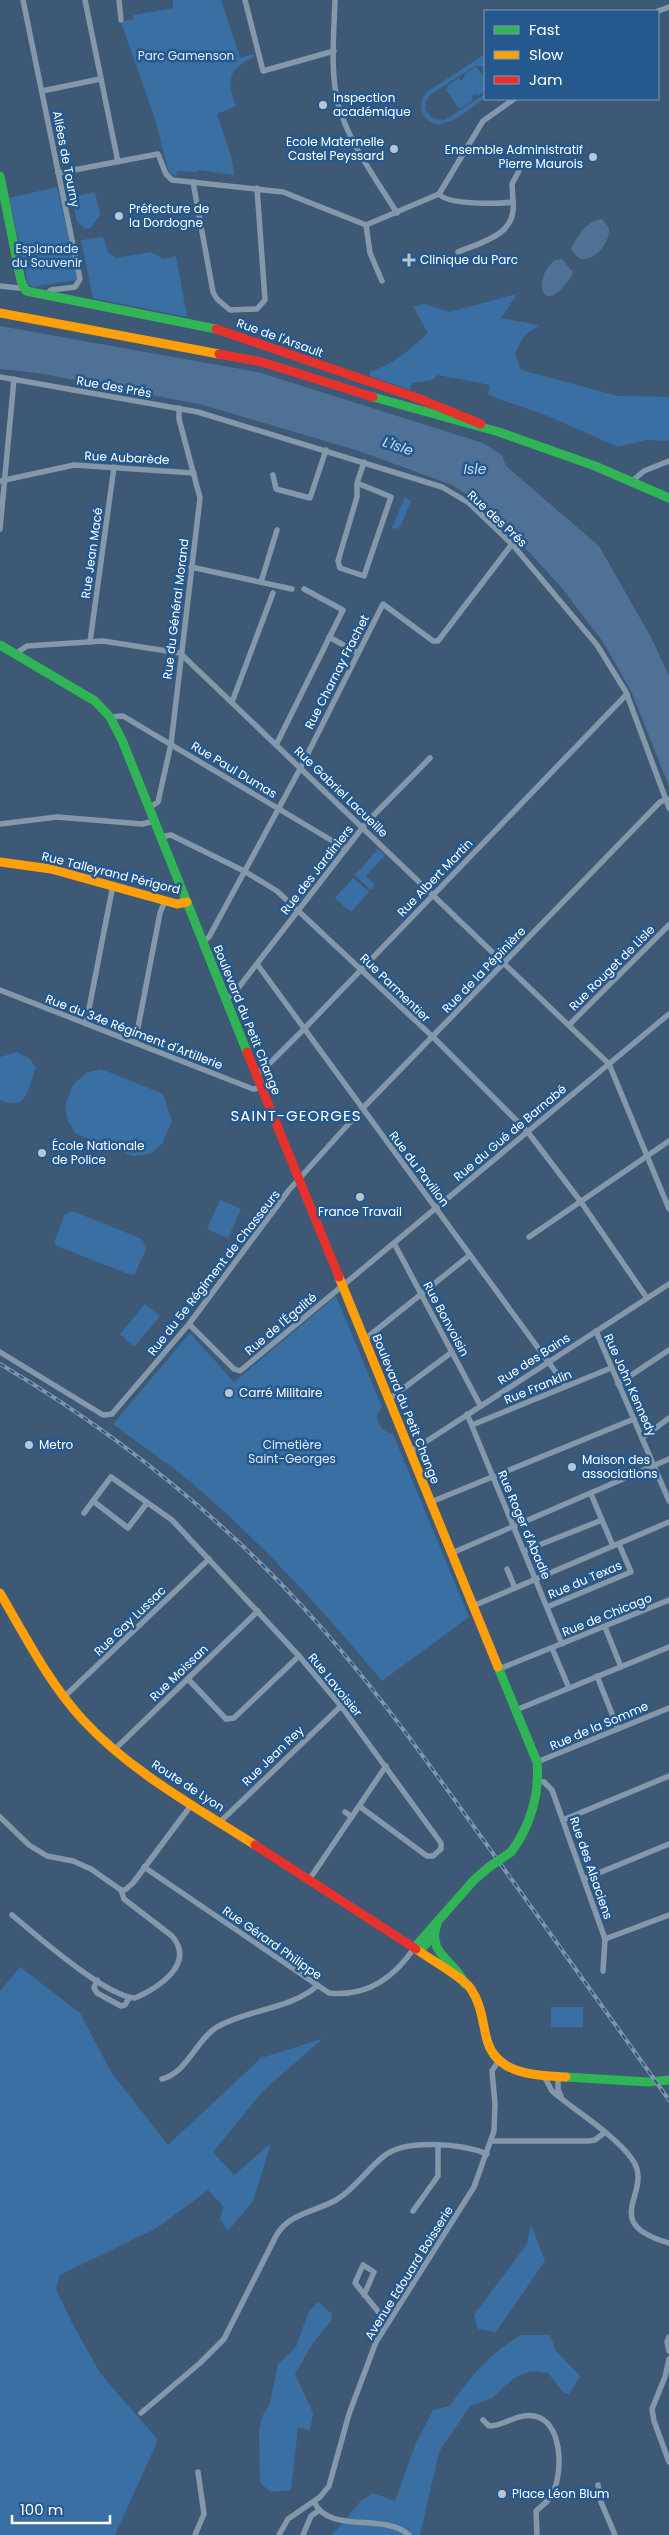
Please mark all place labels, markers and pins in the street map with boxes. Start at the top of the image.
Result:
place label: Inspection académique [333,89,411,120]
marker: Inspection académique [317,99,329,111]
place label: Ecole Maternelle Castel Peyssard [286,133,384,164]
place label: Ensemble Administratif Pierre Maurois [445,141,583,172]
marker: Ecole Maternelle Castel Peyssard [388,143,400,155]
marker: Ensemble Administratif Pierre Maurois [587,151,599,163]
place label: Préfecture de la Dordogne [129,200,209,231]
marker: Préfecture de la Dordogne [113,210,125,222]
place label: Clinique du Parc [420,251,518,268]
marker: Clinique du Parc [402,253,416,267]
place label: École Nationale de Police [52,1137,144,1168]
marker: École Nationale de Police [36,1147,48,1159]
marker: France Travail [354,1191,366,1203]
place label: France Travail [318,1203,402,1220]
place label: Carré Militaire [239,1384,323,1401]
marker: Carré Militaire [223,1387,235,1399]
place label: Metro [39,1436,74,1453]
marker: Metro [23,1439,35,1451]
place label: Maison des associations [582,1451,658,1482]
marker: Maison des associations [566,1461,578,1473]
place label: Place Léon Blum [512,2485,609,2502]
marker: Place Léon Blum [496,2488,508,2500]

